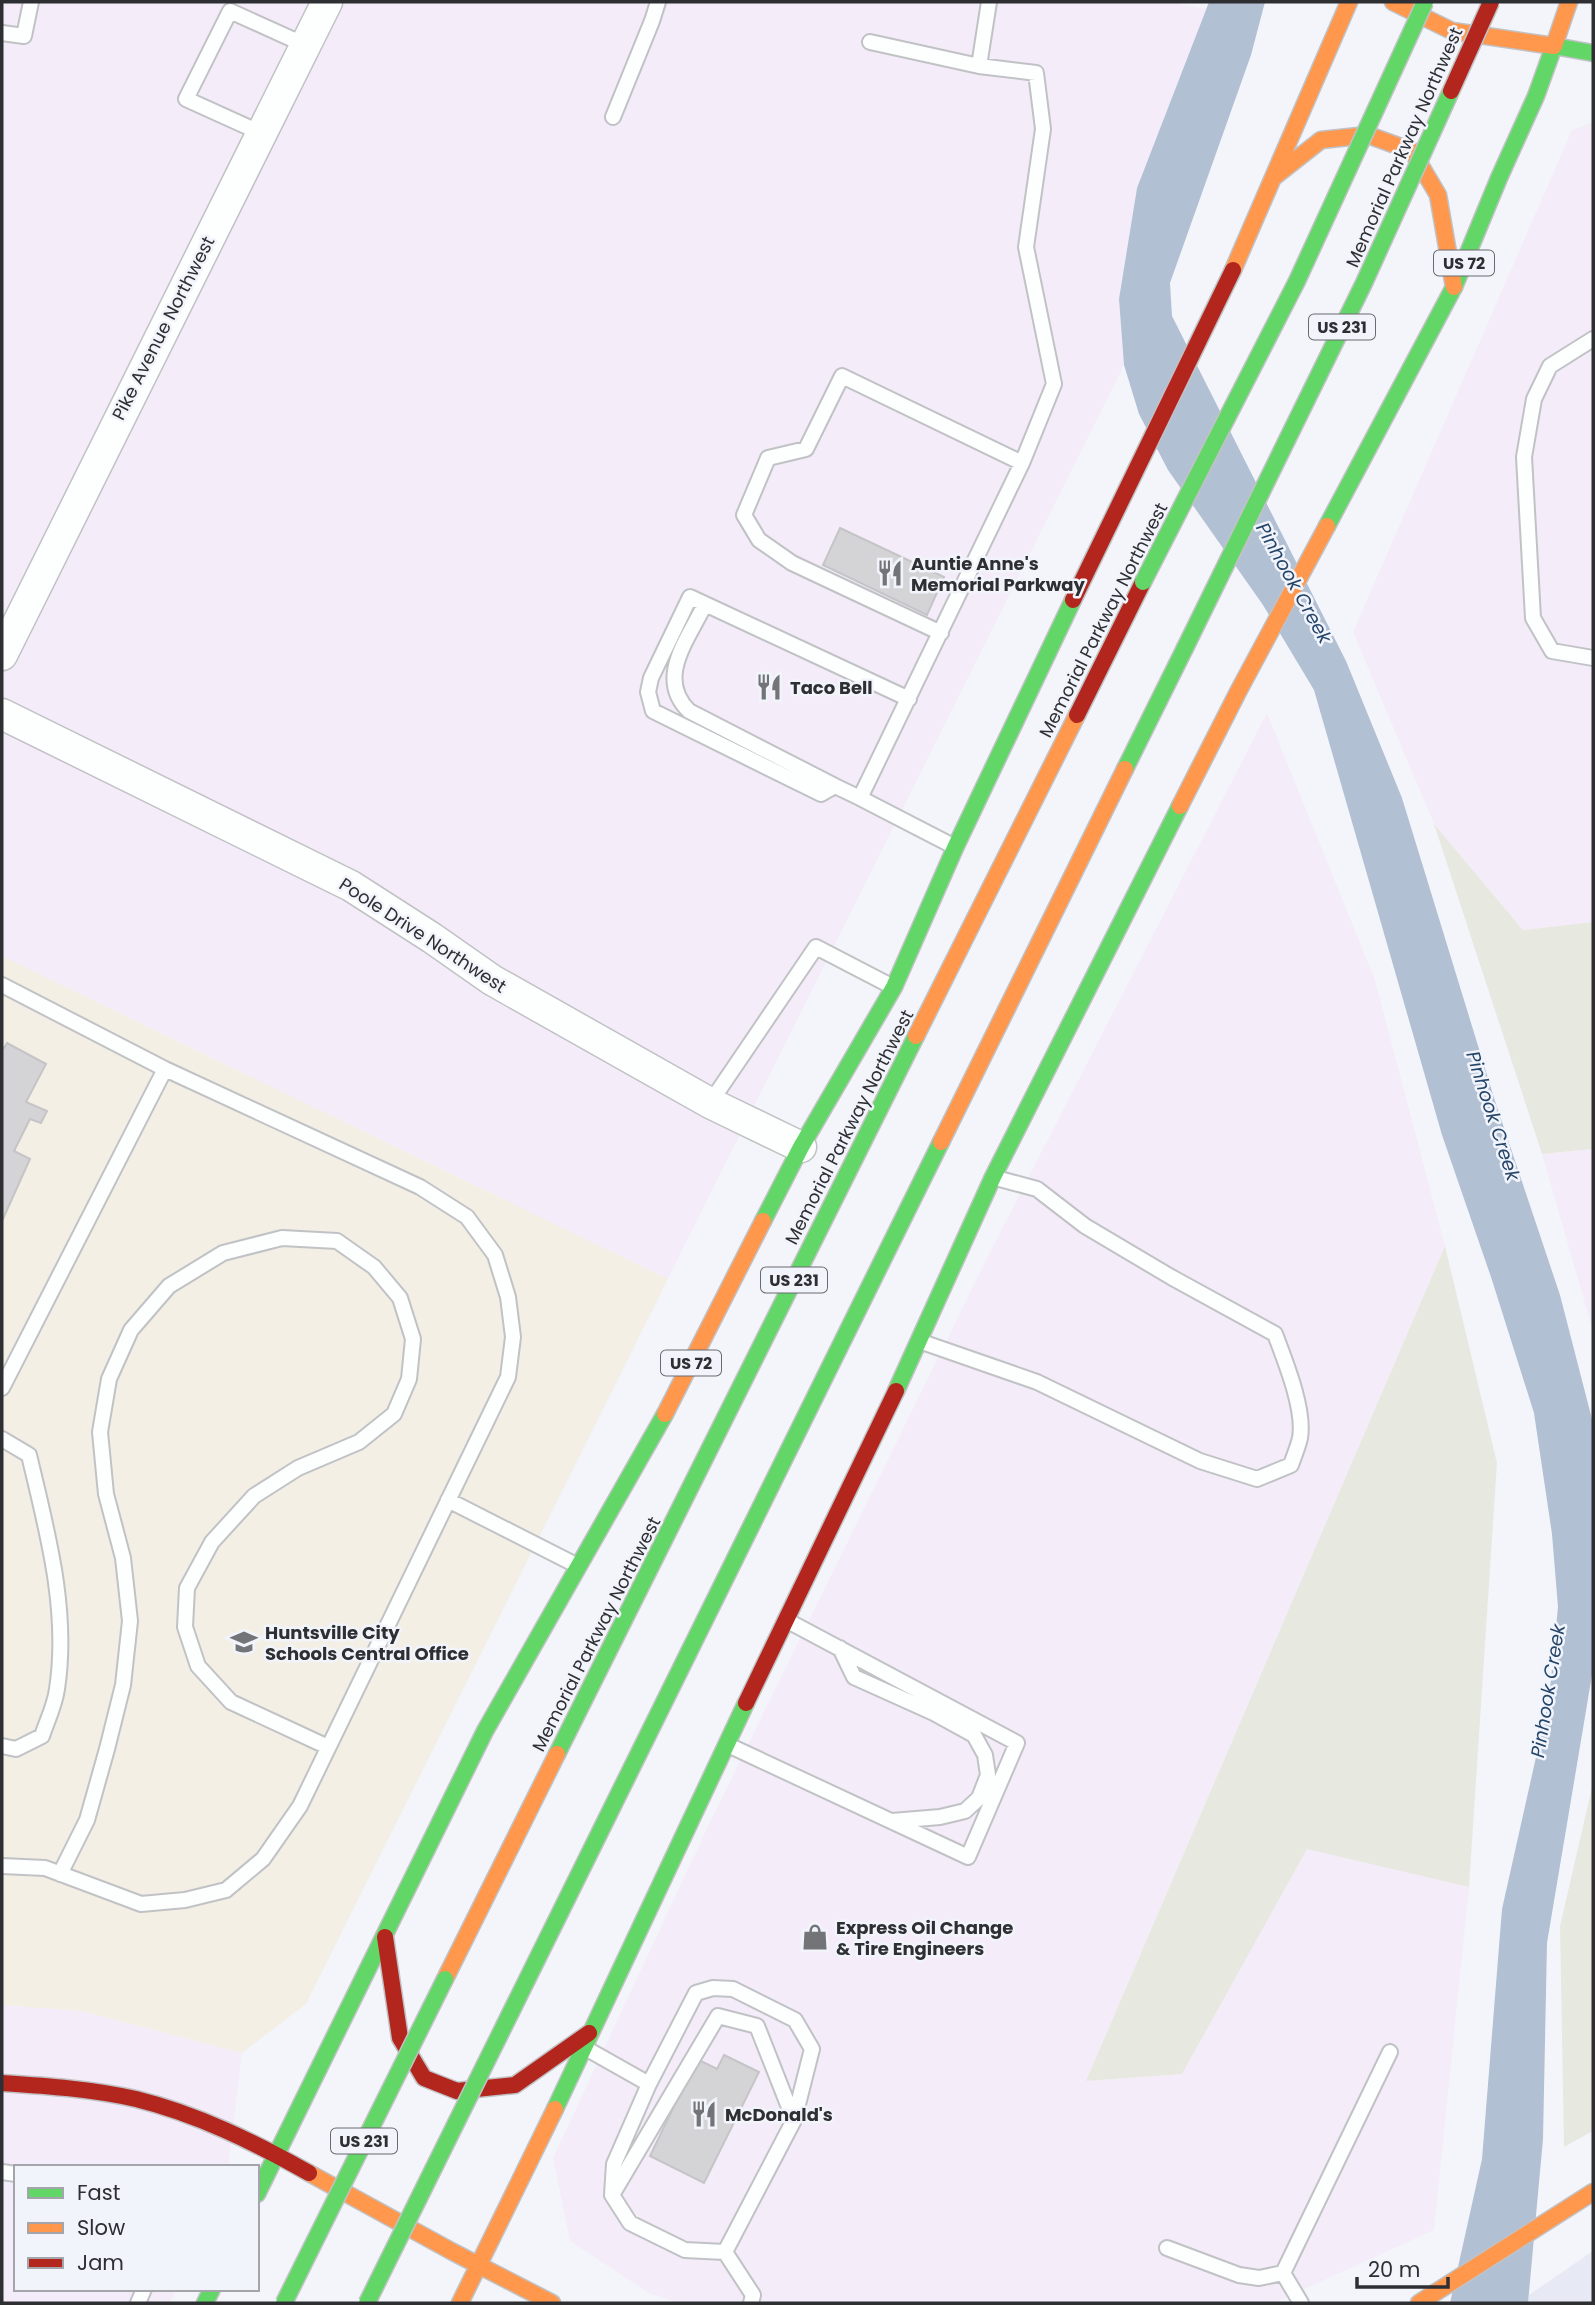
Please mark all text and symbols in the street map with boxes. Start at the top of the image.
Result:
street label: Memorial Parkway Northwest [1340,23,1468,271]
street label: Pike Avenue Northwest [106,232,220,424]
road number: US 72 [1434,250,1494,276]
road number: US 231 [1309,314,1375,340]
street label: Memorial Parkway Northwest [1033,498,1173,742]
water label: Pinhook Creek [1249,517,1339,650]
place label: Auntie Anne's Memorial Parkway [911,551,1086,597]
restaurant icon: Auntie Anne's Memorial Parkway [875,558,905,588]
restaurant icon: Taco Bell [754,672,784,702]
place label: Taco Bell [790,675,873,700]
street label: Poole Drive Northwest [335,872,511,998]
street label: Memorial Parkway Northwest [779,1005,919,1249]
water label: Pinhook Creek [1459,1048,1527,1185]
road number: US 231 [761,1268,827,1292]
road number: US 72 [661,1350,721,1376]
street label: Memorial Parkway Northwest [526,1512,666,1756]
place label: Huntsville City Schools Central Office [265,1620,469,1666]
water label: Pinhook Creek [1524,1621,1572,1760]
school or university icon: Huntsville City Schools Central Office [229,1627,259,1657]
place label: Express Oil Change & Tire Engineers [836,1915,1013,1961]
shop icon: Express Oil Change & Tire Engineers [800,1922,830,1952]
restaurant icon: McDonald's [689,2099,719,2129]
place label: McDonald's [725,2102,833,2127]
road number: US 231 [331,2128,397,2154]
legend [14,2165,259,2291]
text: Fast [77,2178,120,2207]
text: Slow [77,2213,125,2242]
scale bar [1357,2246,1448,2290]
text: Jam [77,2248,124,2277]
text: 20 m [1368,2255,1421,2284]

